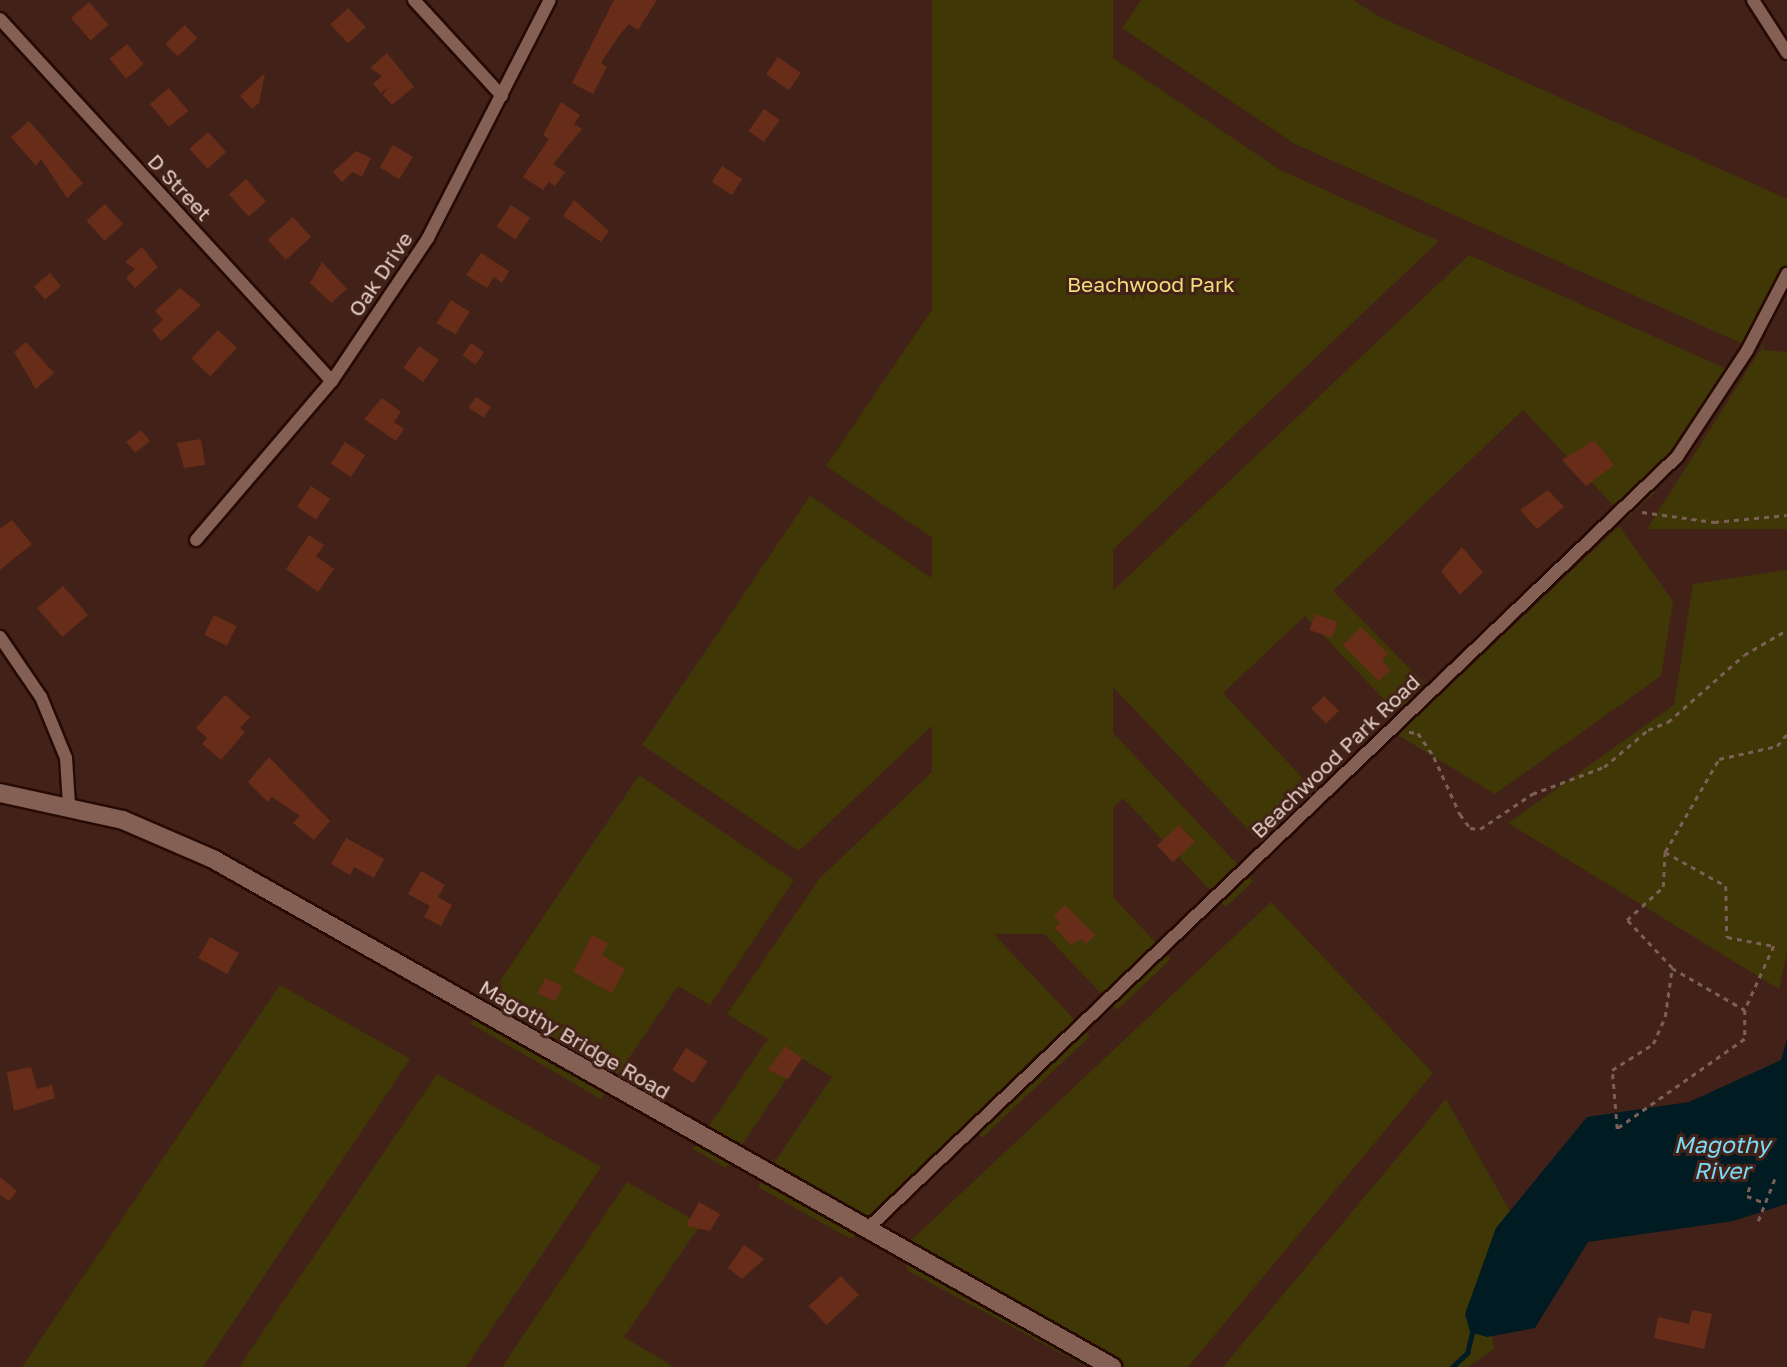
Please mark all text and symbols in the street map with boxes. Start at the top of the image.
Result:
street label: D Street [143,148,217,226]
street label: Oak Drive [343,227,417,321]
park label: Beachwood Park [1067,271,1235,297]
street label: Beachwood Park Road [1245,669,1425,843]
street label: Magothy Bridge Road [475,974,675,1104]
water label: Magothy River [1674,1130,1770,1184]

